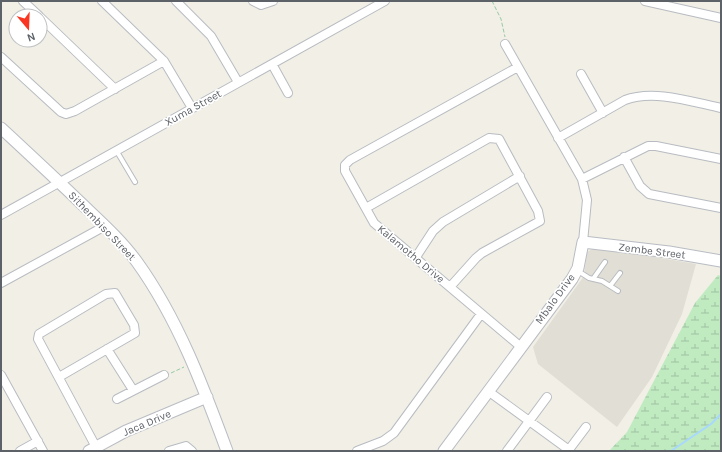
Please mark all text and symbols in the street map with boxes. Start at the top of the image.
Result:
north arrow [8,8,48,48]
text: N [25,30,37,44]
street label: Xuma Street [162,87,224,129]
street label: Sithembiso Street [66,189,138,263]
street label: Kalamotho Drive [375,222,447,286]
street label: Zembe Street [618,240,686,262]
street label: Mbalo Drive [532,271,578,327]
street label: Jaca Drive [121,407,173,439]

